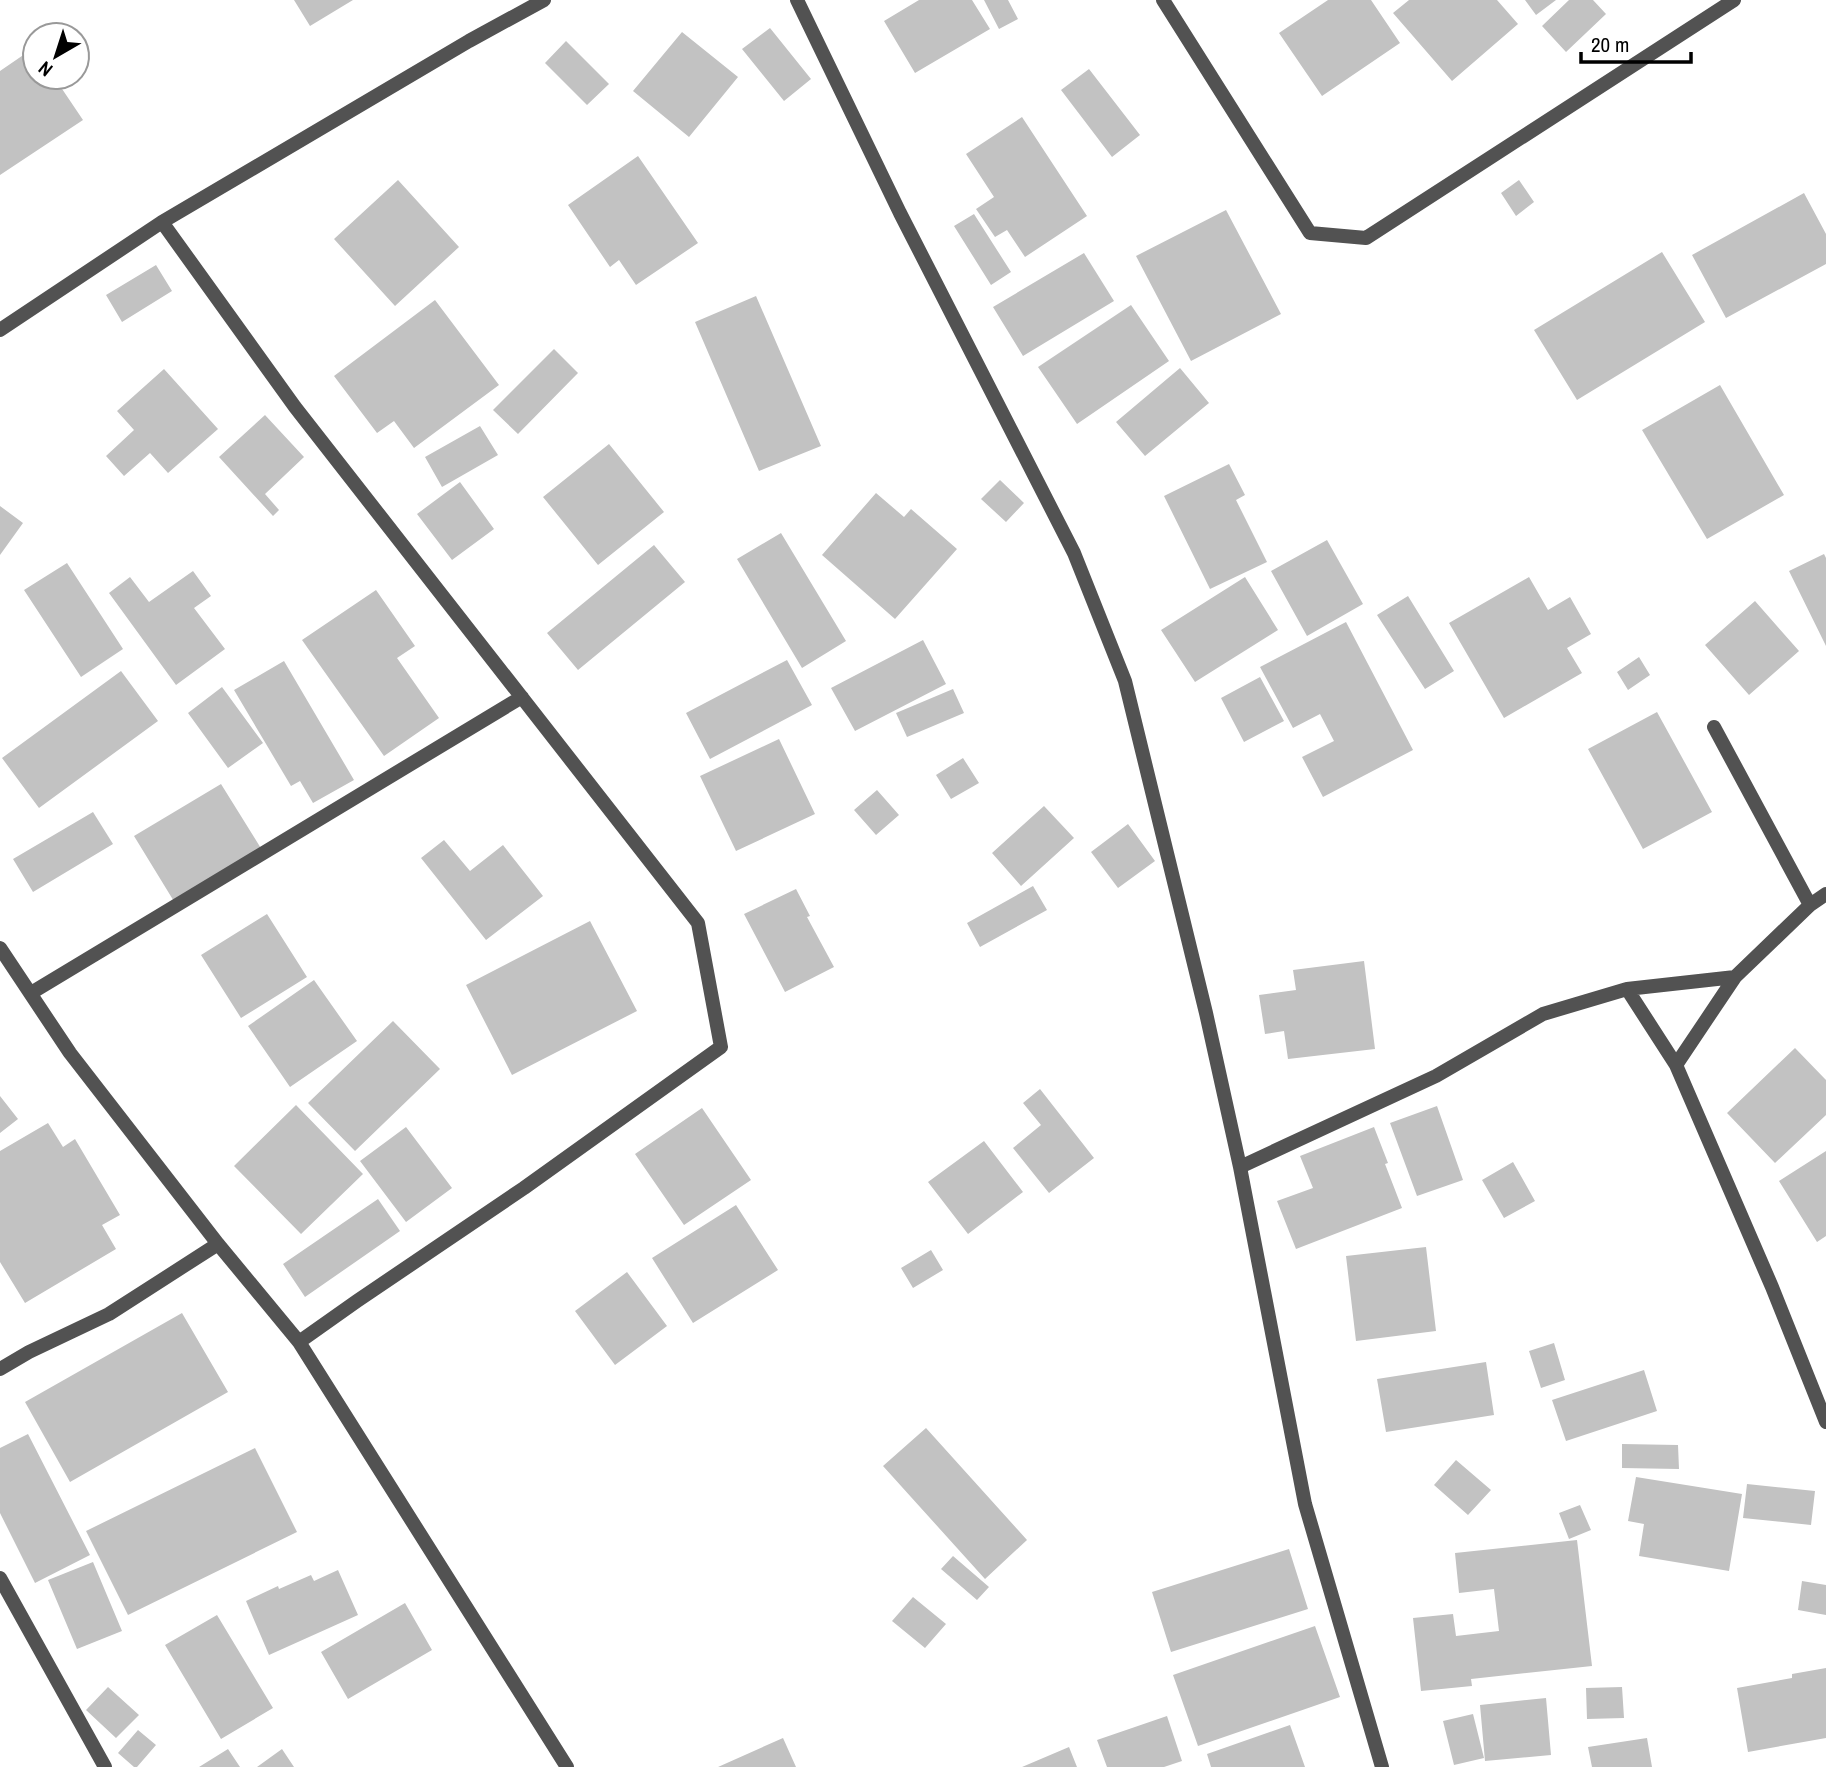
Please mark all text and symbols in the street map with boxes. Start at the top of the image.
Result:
north arrow [21,21,91,91]
scale bar [1581,21,1691,65]
text: 20 m [1591,30,1629,59]
text: N [33,56,58,83]

